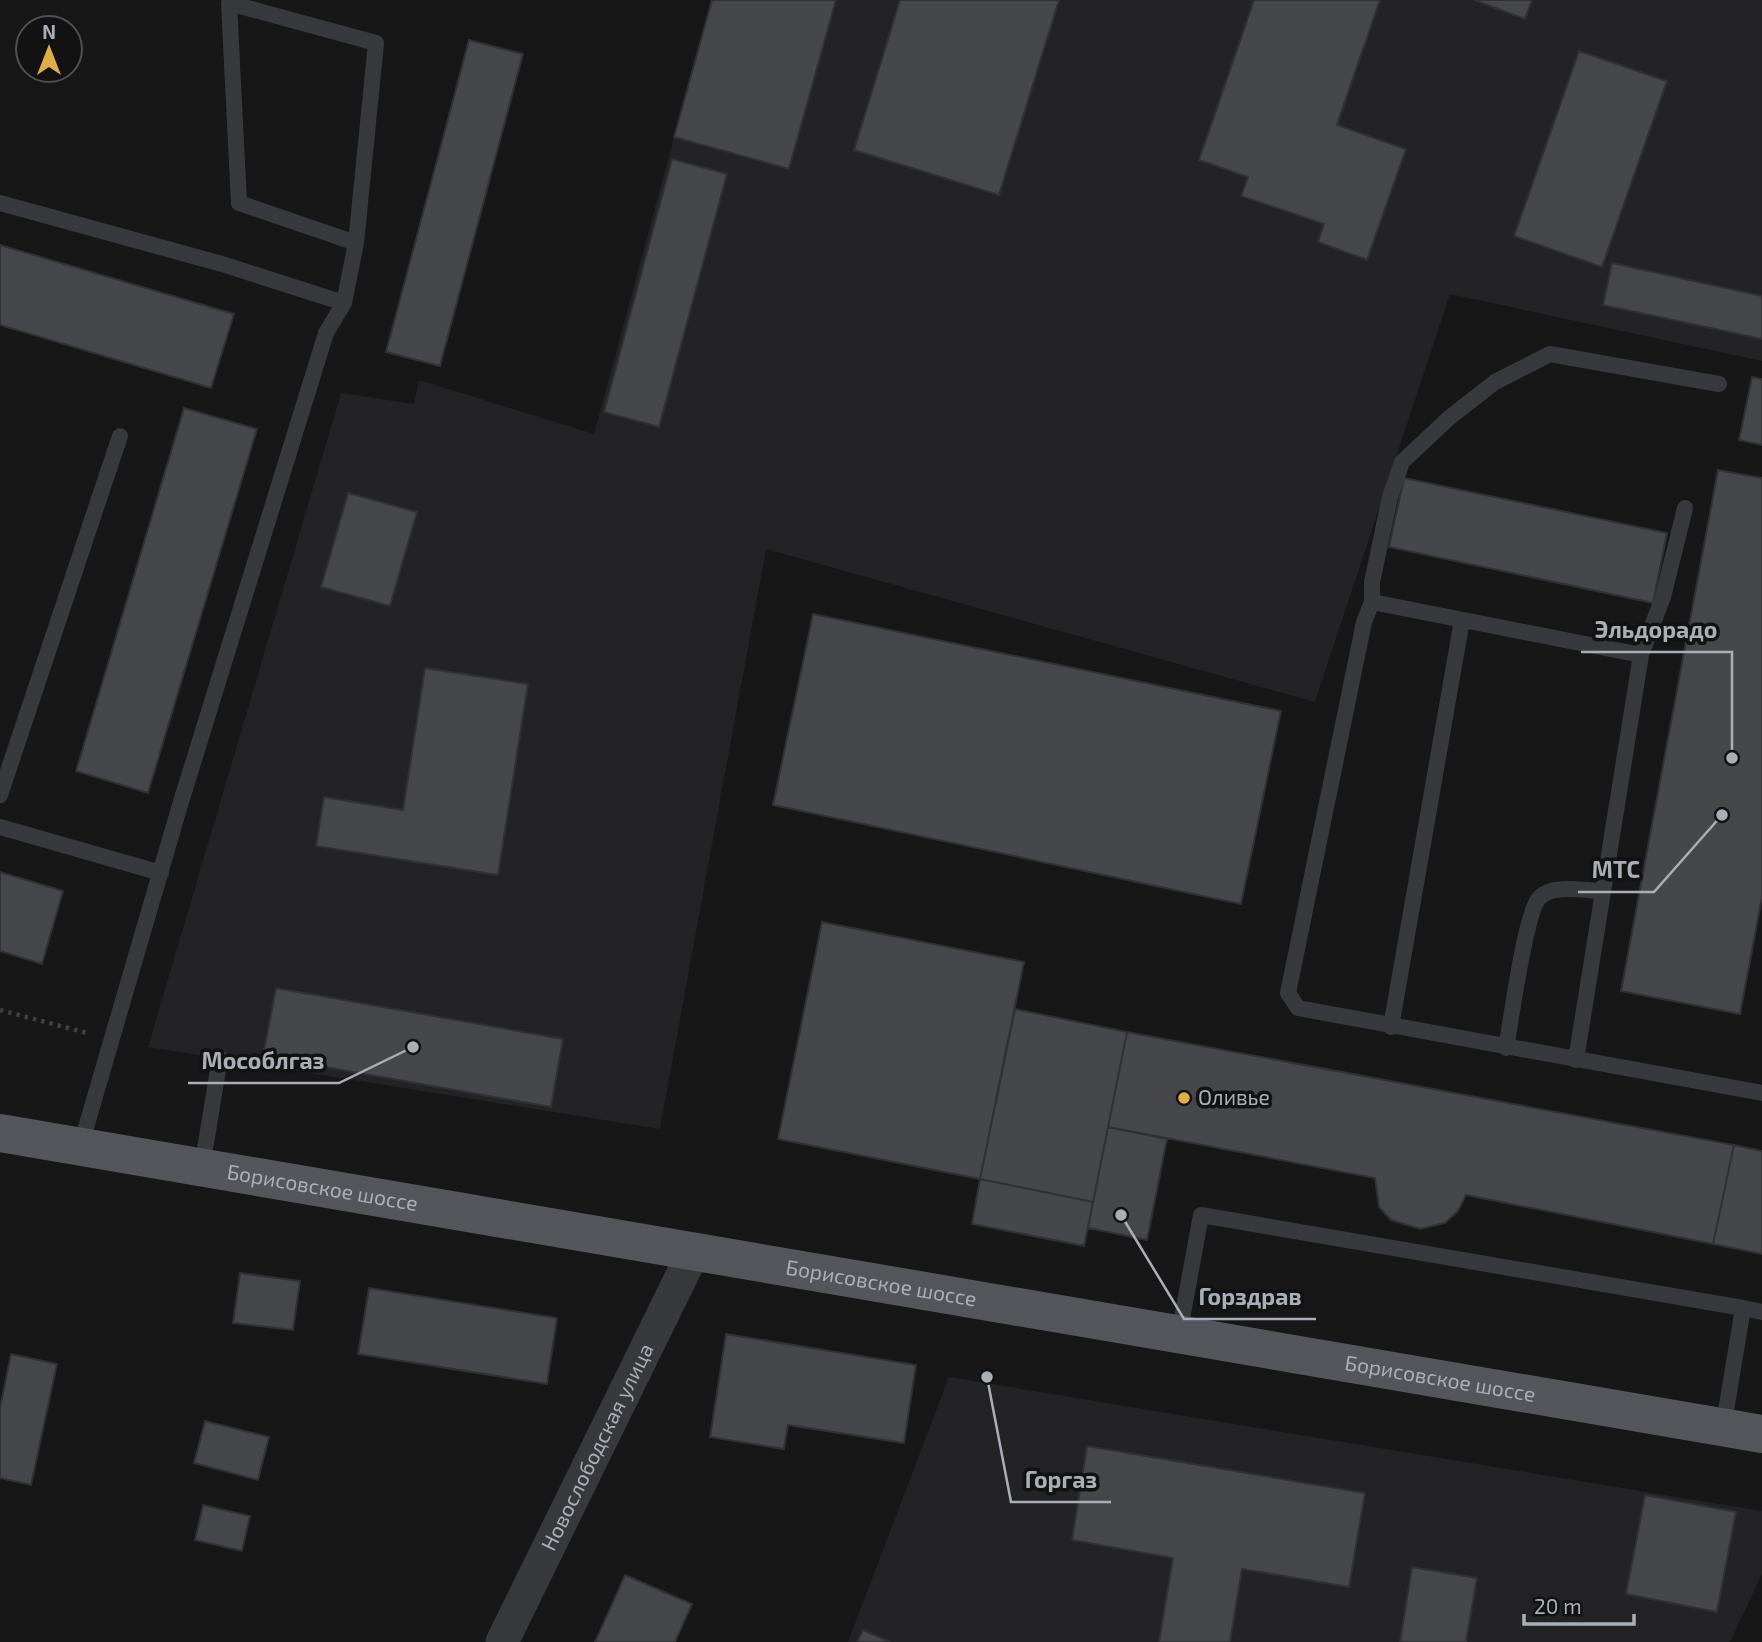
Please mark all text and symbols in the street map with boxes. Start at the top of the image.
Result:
north arrow [14,14,84,84]
text: N [42,20,56,43]
callout: Эльдорадо [1581,608,1732,652]
text: Эльдорадо [1595,615,1717,643]
callout: МТС [1578,848,1654,892]
text: МТС [1592,855,1640,883]
callout: Мособлгаз [188,1039,339,1083]
text: Мособлгаз [202,1046,324,1074]
place label: Оливье [1198,1084,1270,1109]
marker: Оливье [1176,1090,1192,1106]
street label: Борисовское шоссе [225,1158,420,1215]
street label: Борисовское шоссе [784,1253,979,1311]
callout: Горздрав [1184,1275,1316,1319]
text: Горздрав [1198,1282,1302,1310]
street label: Новослободская улица [535,1339,658,1554]
street label: Борисовское шоссе [1343,1349,1538,1406]
callout: Горгаз [1011,1458,1111,1502]
text: Горгаз [1025,1465,1097,1493]
scale bar [1524,1582,1634,1626]
text: 20 m [1534,1593,1582,1618]

